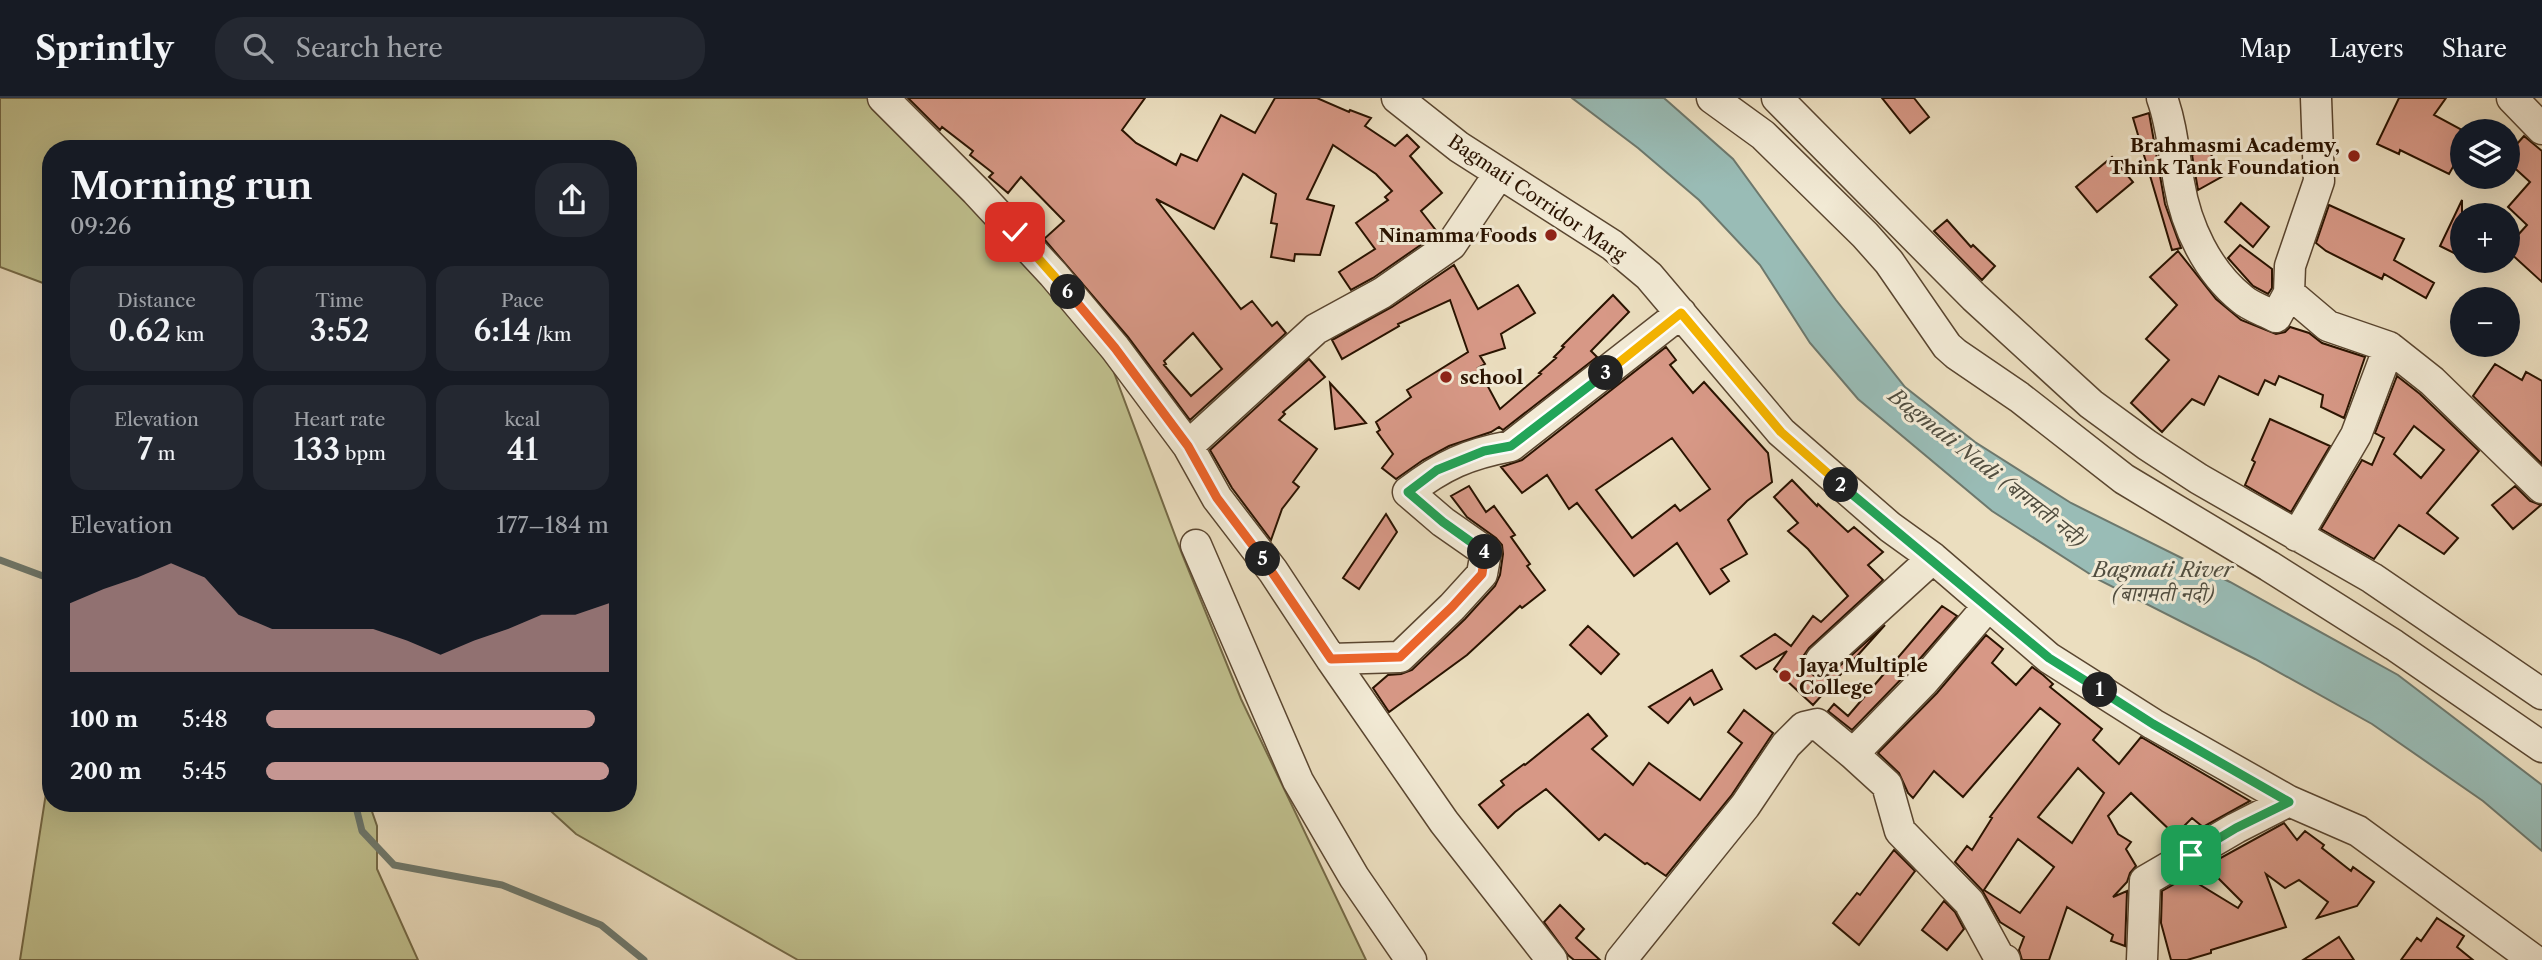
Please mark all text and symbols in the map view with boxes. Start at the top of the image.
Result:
search box [215,17,705,80]
text: Sprintly [35,28,173,69]
icon: search [239,29,277,67]
text: Search here [295,32,443,64]
text: Map [2240,34,2291,63]
text: Layers [2329,34,2404,63]
text: Share [2442,34,2507,63]
map controls [2450,119,2520,357]
button: layers [2450,119,2520,189]
street label: Bagmati Corridor Marg [1444,130,1631,267]
place label: Brahmasmi Academy, Think Tank Foundation [2109,134,2340,179]
marker: Brahmasmi Academy, Think Tank Foundation [2346,148,2362,164]
text: Morning run [70,162,313,209]
button: share [535,163,609,237]
pin [985,202,1045,262]
button: + [2450,203,2520,273]
text: 09:26 [70,212,131,240]
icon: check [996,213,1034,251]
place label: Ninamma Foods [1379,224,1537,247]
marker: Ninamma Foods [1543,227,1559,243]
pin: 6 [1050,274,1086,310]
text: 6 [1062,280,1073,303]
button: − [2450,287,2520,357]
text: Distance [117,289,196,312]
text: Time [315,289,364,312]
text: Pace [501,289,544,312]
text: 0.62 [109,312,171,349]
text: 3:52 [310,312,369,349]
text: 6:14 [474,312,531,349]
text: km [171,323,204,346]
text: /km [531,323,571,346]
pin: 3 [1588,356,1624,390]
text: 3 [1600,361,1611,384]
place label: school [1460,366,1523,389]
marker: school [1438,369,1454,385]
water label: Bagmati Nadi (बागमती नदी) [1882,382,2092,553]
text: Elevation [114,408,199,431]
text: Heart rate [294,408,385,431]
text: kcal [505,408,540,431]
text: 7 [137,431,153,468]
text: 133 [293,431,340,468]
text: 41 [507,431,538,468]
text: m [153,442,176,465]
text: bpm [340,442,386,465]
pin: 2 [1824,468,1858,502]
text: 2 [1835,473,1846,496]
text: Elevation [70,511,173,539]
text: 177–184 m [496,511,609,539]
pin: 4 [1468,534,1502,570]
text: 4 [1479,540,1490,563]
pin: 5 [1246,542,1280,576]
text: 5 [1257,547,1268,570]
water label: Bagmati River (बागमती नदी) [2091,557,2235,606]
place label: Jaya Multiple College [1796,654,1928,699]
marker: Jaya Multiple College [1777,668,1793,684]
pin: 1 [2082,672,2118,708]
text: 1 [2095,678,2104,701]
text: 100 m [70,705,138,733]
text: 5:48 [182,705,228,733]
text: 200 m [70,757,142,785]
text: 5:45 [182,757,227,785]
pin [2161,825,2221,885]
icon: arrive [2172,836,2210,874]

